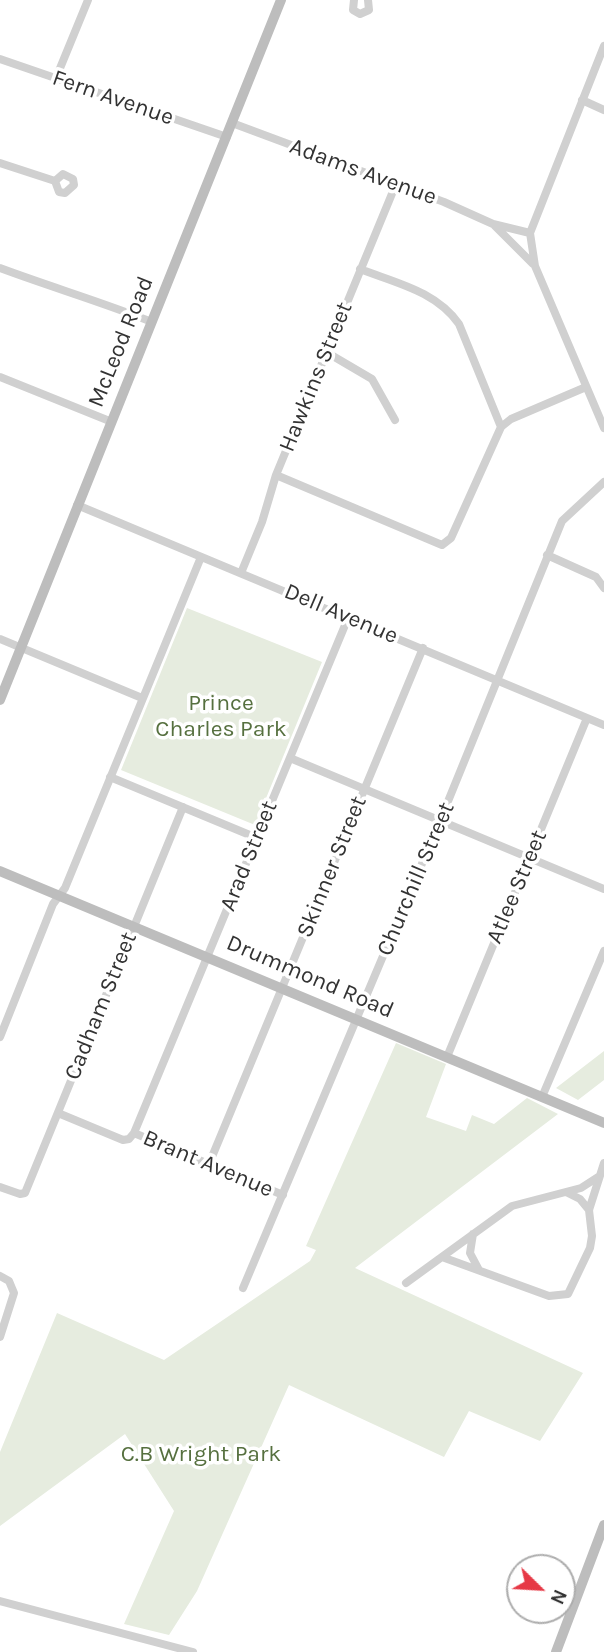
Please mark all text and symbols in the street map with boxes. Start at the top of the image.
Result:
street label: Fern Avenue [49,64,177,132]
street label: Adams Avenue [286,133,440,211]
street label: McLeod Road [82,273,160,411]
street label: Hawkins Street [273,298,359,456]
street label: Dell Avenue [280,578,402,650]
park label: Prince Charles Park [155,689,287,743]
street label: Skinner Street [291,792,373,942]
street label: Arad Street [214,797,284,915]
street label: Churchill Street [371,798,461,960]
street label: Atlee Street [481,826,553,948]
street label: Cadham Street [59,928,143,1084]
street label: Drummond Road [222,929,398,1025]
street label: Brant Avenue [139,1124,277,1204]
park label: C.B Wright Park [121,1440,281,1468]
north arrow [506,1554,576,1624]
text: N [546,1586,571,1607]

